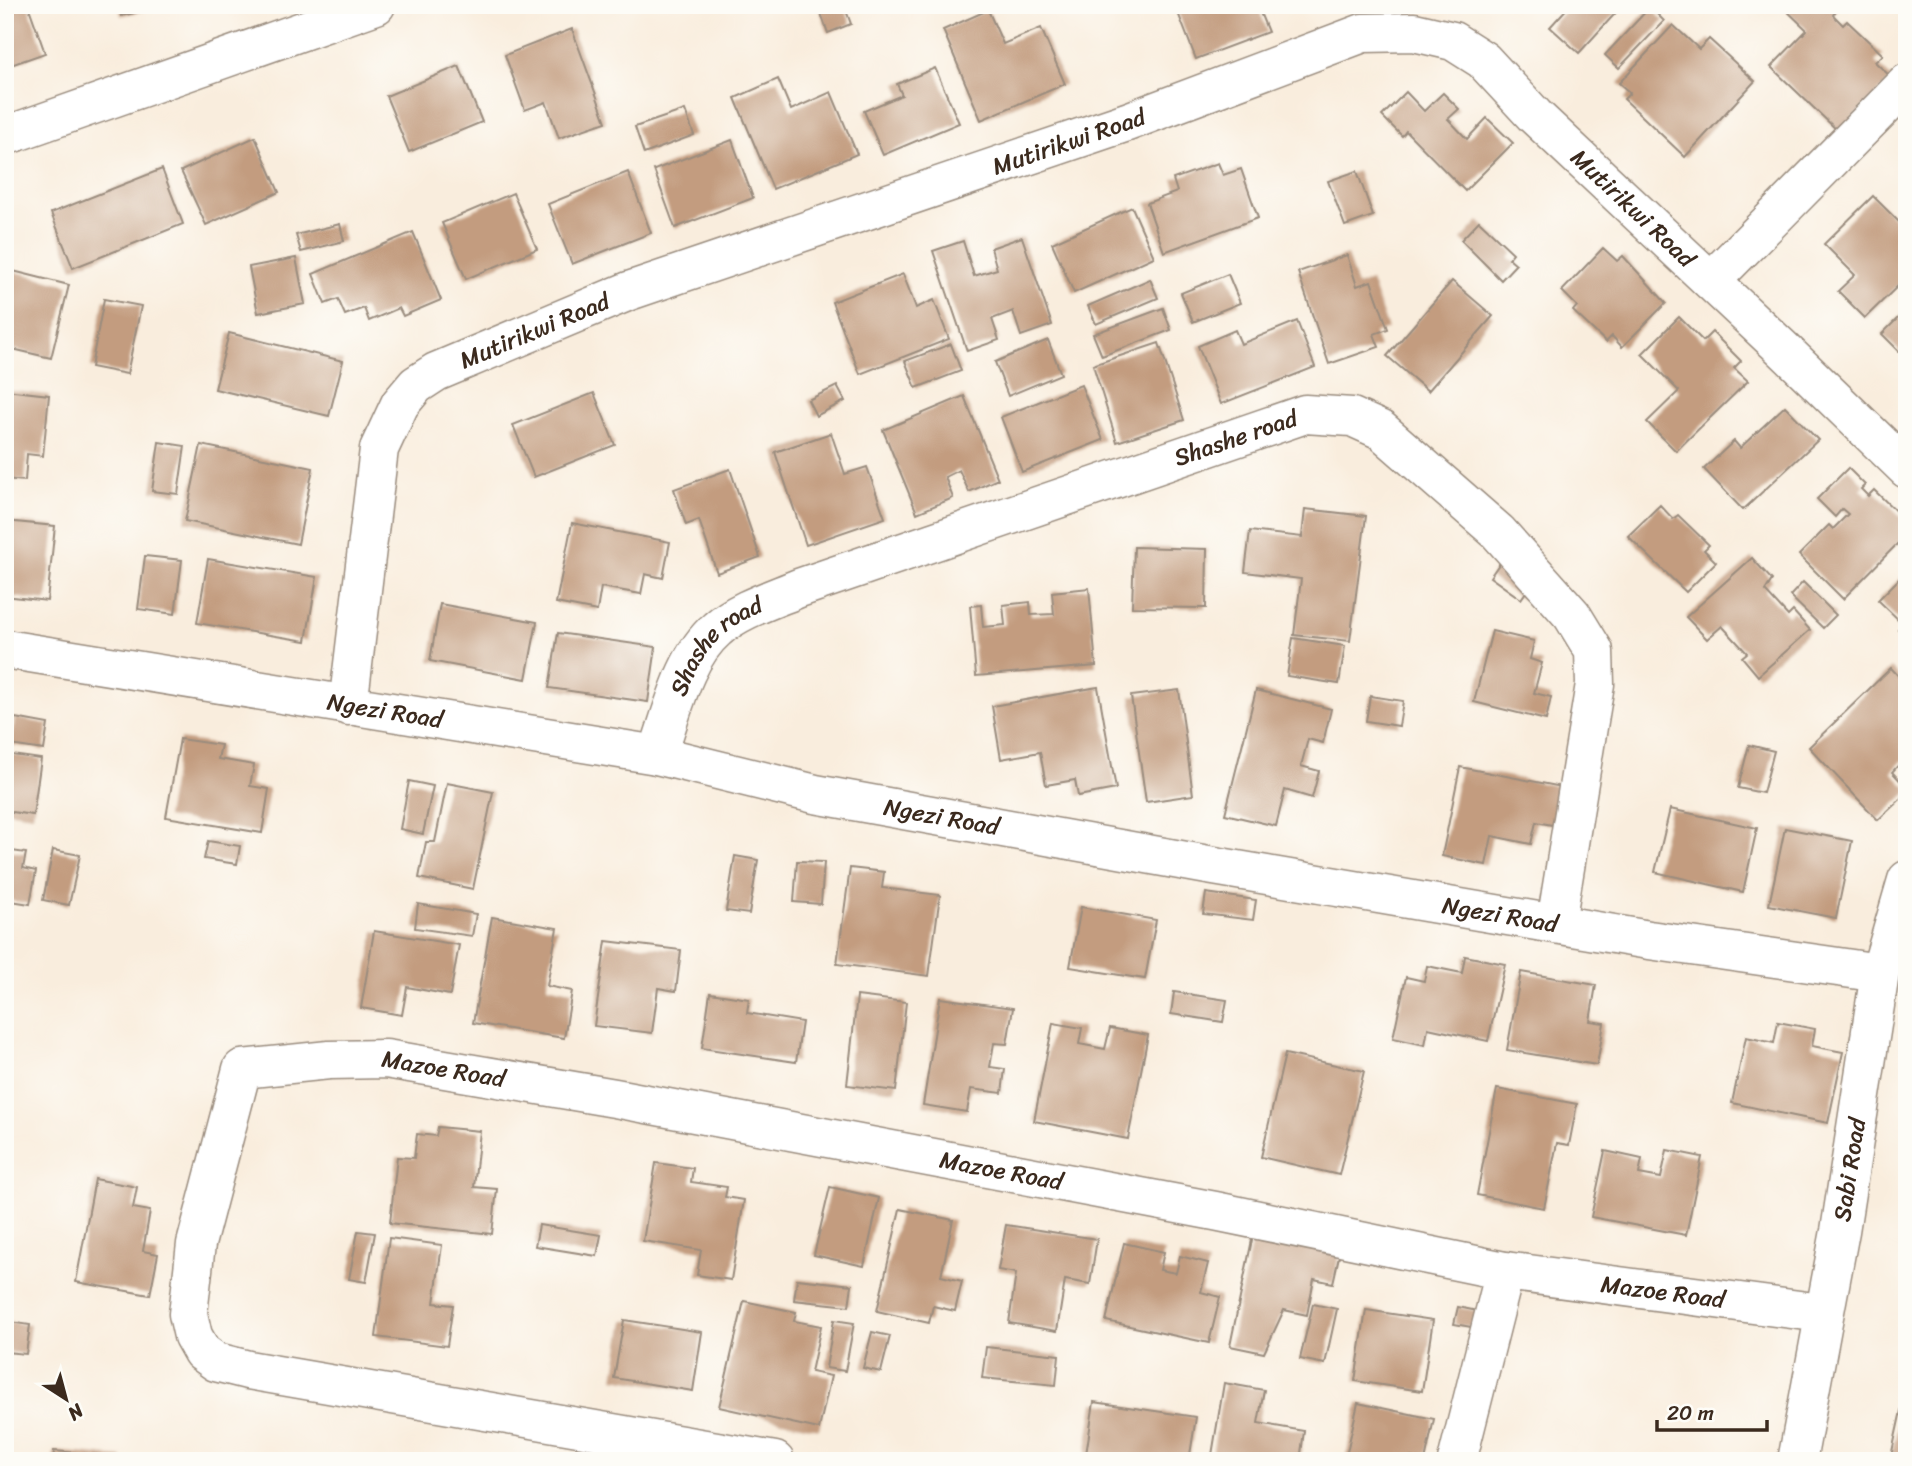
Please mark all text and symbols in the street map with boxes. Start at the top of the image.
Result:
street label: Mutirikwi Road [986,95,1153,187]
street label: Mutirikwi Road [1560,138,1707,279]
street label: Mutirikwi Road [453,280,617,381]
street label: Shashe road [1168,397,1304,479]
street label: Shashe road [658,584,771,702]
street label: Ngezi Road [324,681,447,741]
street label: Ngezi Road [881,786,1004,848]
street label: Ngezi Road [1439,884,1562,945]
street label: Mazoe Road [378,1038,511,1100]
street label: Sabi Road [1821,1114,1878,1225]
street label: Mazoe Road [936,1139,1069,1203]
street label: Mazoe Road [1598,1263,1730,1321]
north arrow [32,1364,102,1434]
scale bar [1657,1389,1767,1433]
text: 20 m [1667,1394,1714,1432]
text: N [60,1395,92,1430]

